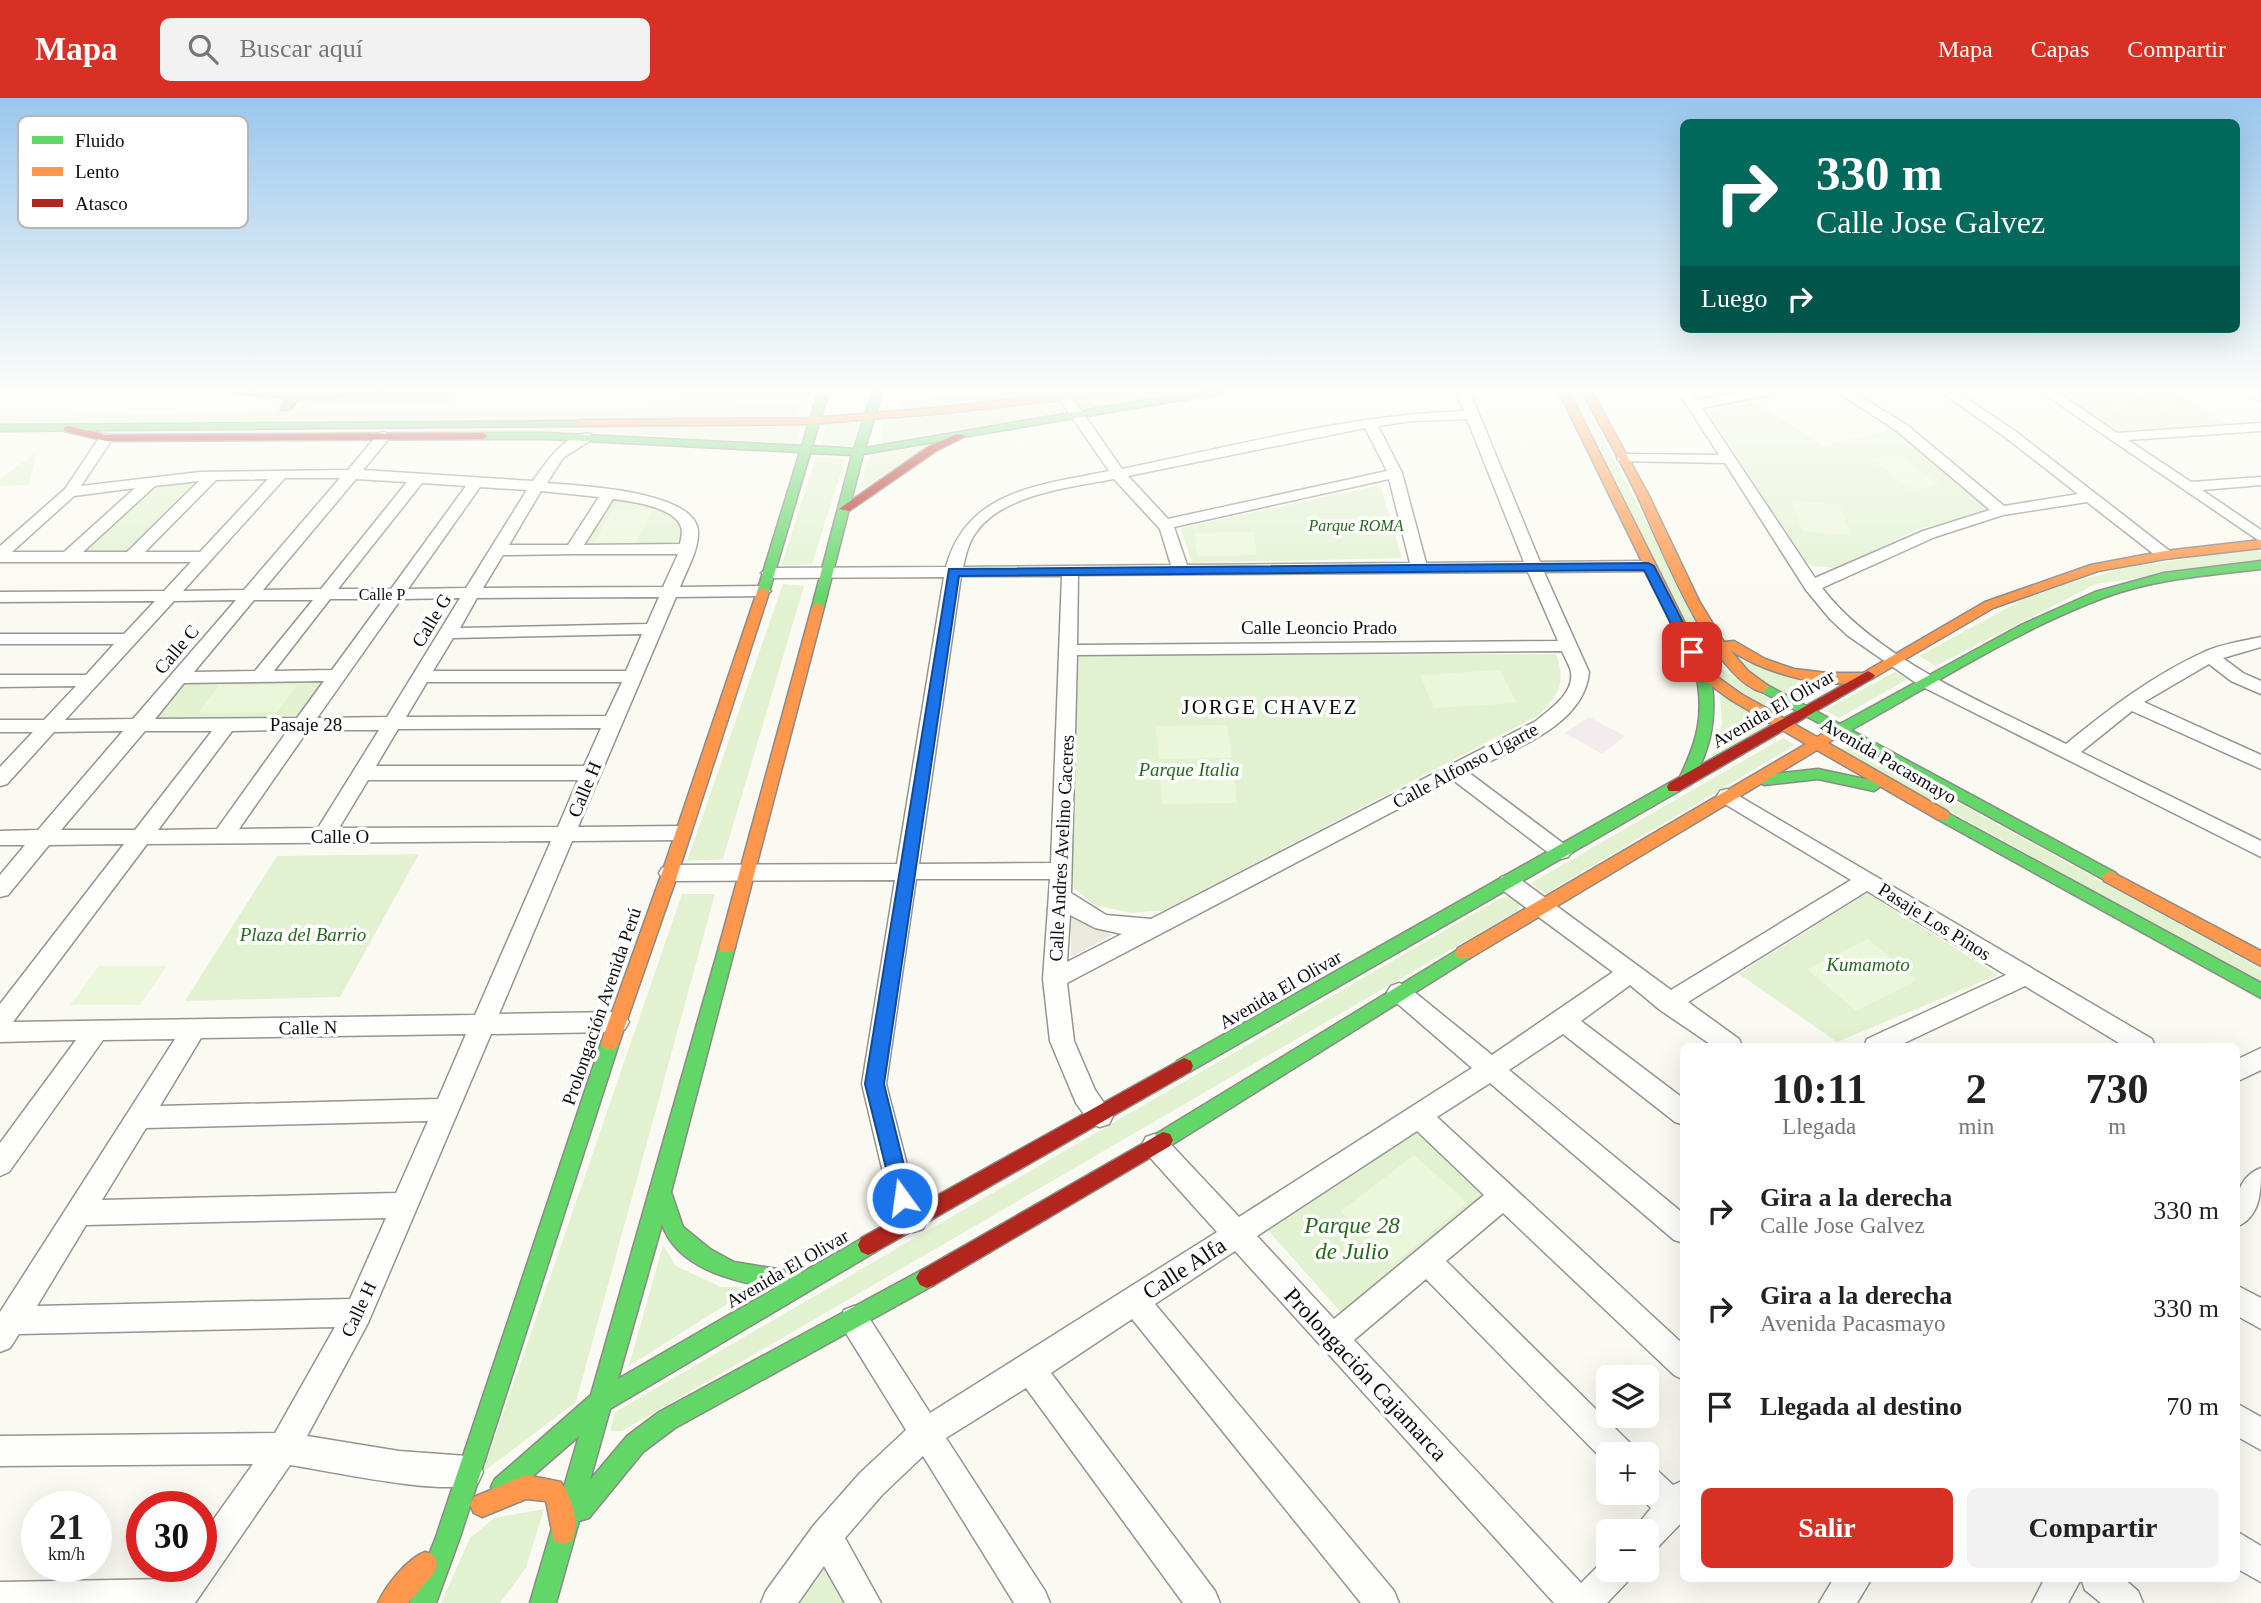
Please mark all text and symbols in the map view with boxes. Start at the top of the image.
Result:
search box [160,18,650,81]
icon: search [184,30,222,68]
text: Mapa [35,31,118,67]
text: Buscar aquí [240,34,363,63]
text: Mapa [1938,36,1993,62]
text: Capas [2031,36,2089,62]
text: Compartir [2127,36,2226,62]
legend [18,116,248,228]
text: Fluido [75,130,125,151]
text: 330 m [1816,146,1943,201]
icon: right [1701,147,1792,238]
text: Lento [75,161,119,182]
text: Atasco [75,193,128,214]
text: Calle Jose Galvez [1816,204,2045,240]
icon: right [1781,280,1819,318]
text: Luego [1701,284,1767,313]
park label: Parque ROMA [1308,517,1404,535]
street label: Calle P [359,586,405,603]
street label: Calle G [407,590,456,651]
street label: Calle Leoncio Prado [1241,617,1397,638]
street label: Calle C [150,621,203,678]
pin [1662,622,1722,682]
icon: arrive [1673,633,1711,671]
street label: Avenida El Olivar [1708,665,1839,752]
district label: JORGE CHAVEZ [1181,695,1359,719]
street label: Avenida Pacasmayo [1817,713,1960,808]
street label: Pasaje 28 [270,714,342,735]
street label: Calle Alfonso Ugarte [1389,718,1541,813]
street label: Calle Andres Avelino Caceres [1045,734,1078,962]
street label: Calle H [563,758,606,820]
park label: Parque Italia [1137,759,1240,780]
street label: Calle O [311,826,369,847]
street label: Pasaje Los Pinos [1875,878,1995,964]
street label: Prolongación Avenida Perú [558,904,645,1108]
park label: Plaza del Barrio [239,924,366,945]
street label: Avenida El Olivar [1215,946,1346,1033]
park label: Kumamoto [1825,954,1910,975]
street label: Calle N [279,1016,338,1039]
text: 10:11 [1771,1066,1867,1112]
text: 2 [1966,1066,1987,1112]
text: 730 [2086,1066,2149,1112]
text: Llegada [1782,1114,1856,1139]
text: min [1958,1114,1994,1139]
text: m [2108,1114,2126,1139]
position arrow [865,1161,939,1235]
text: Gira a la derecha [1760,1183,1952,1212]
icon: right [1701,1192,1739,1230]
text: 330 m [2153,1196,2219,1225]
park label: Parque 28 de Julio [1303,1213,1400,1264]
text: Calle Jose Galvez [1760,1213,1925,1238]
street label: Avenida El Olivar [722,1225,853,1312]
street label: Calle Alfa [1138,1232,1230,1304]
street label: Calle H [337,1278,380,1340]
text: Gira a la derecha [1760,1281,1952,1310]
street label: Prolongación Cajamarca [1279,1283,1452,1466]
icon: right [1701,1290,1739,1328]
text: 330 m [2153,1294,2219,1323]
text: Avenida Pacasmayo [1760,1311,1945,1336]
map controls [1596,1365,1659,1582]
button: layers [1596,1365,1659,1428]
icon: arrive [1701,1388,1739,1426]
text: Llegada al destino [1760,1392,1962,1421]
text: 70 m [2166,1392,2219,1421]
button: + [1596,1442,1659,1505]
button: Salir [1701,1488,1953,1568]
button: Compartir [1967,1488,2219,1568]
speed limit sign: 30 [126,1491,217,1582]
text: 21 [49,1508,84,1547]
button: − [1596,1519,1659,1582]
text: km/h [48,1544,85,1564]

